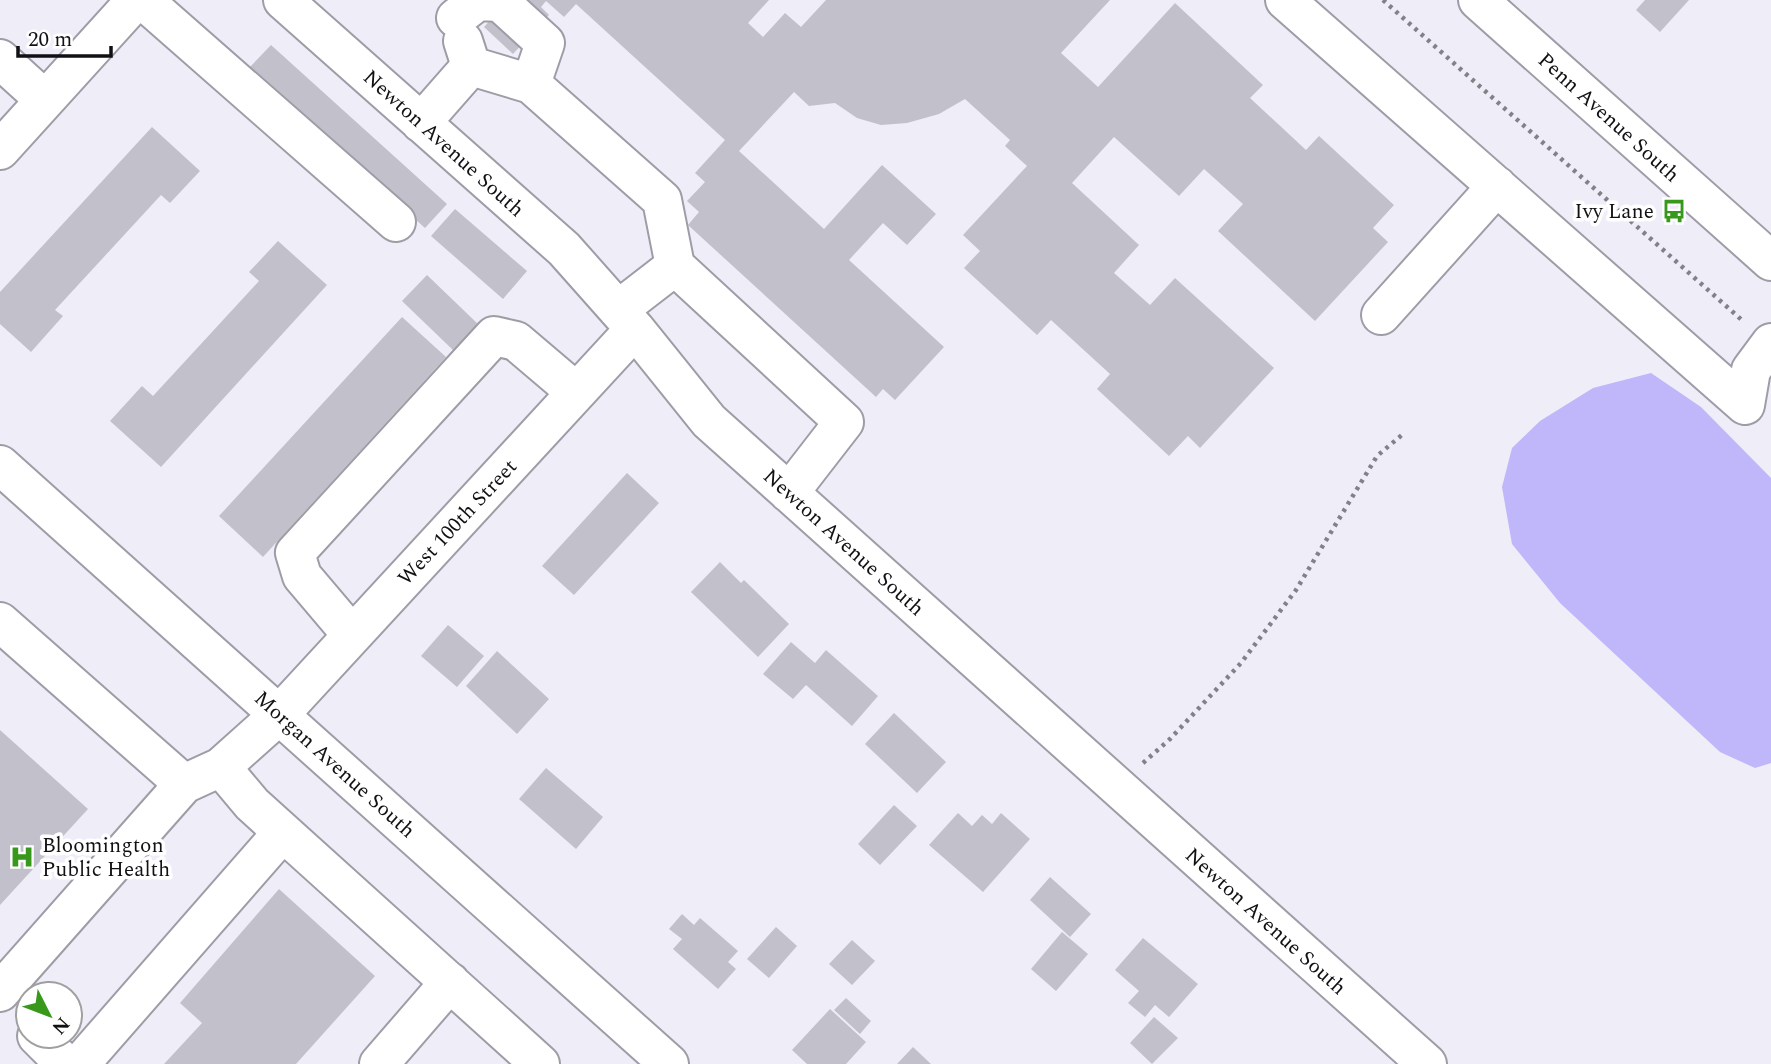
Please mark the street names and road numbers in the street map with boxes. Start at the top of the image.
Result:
street label: Penn Avenue South [1530,45,1687,190]
street label: Newton Avenue South [355,62,531,225]
street label: West 100th Street [390,452,525,593]
street label: Newton Avenue South [755,461,931,624]
street label: Morgan Avenue South [246,683,422,846]
street label: Newton Avenue South [1177,840,1353,1003]

